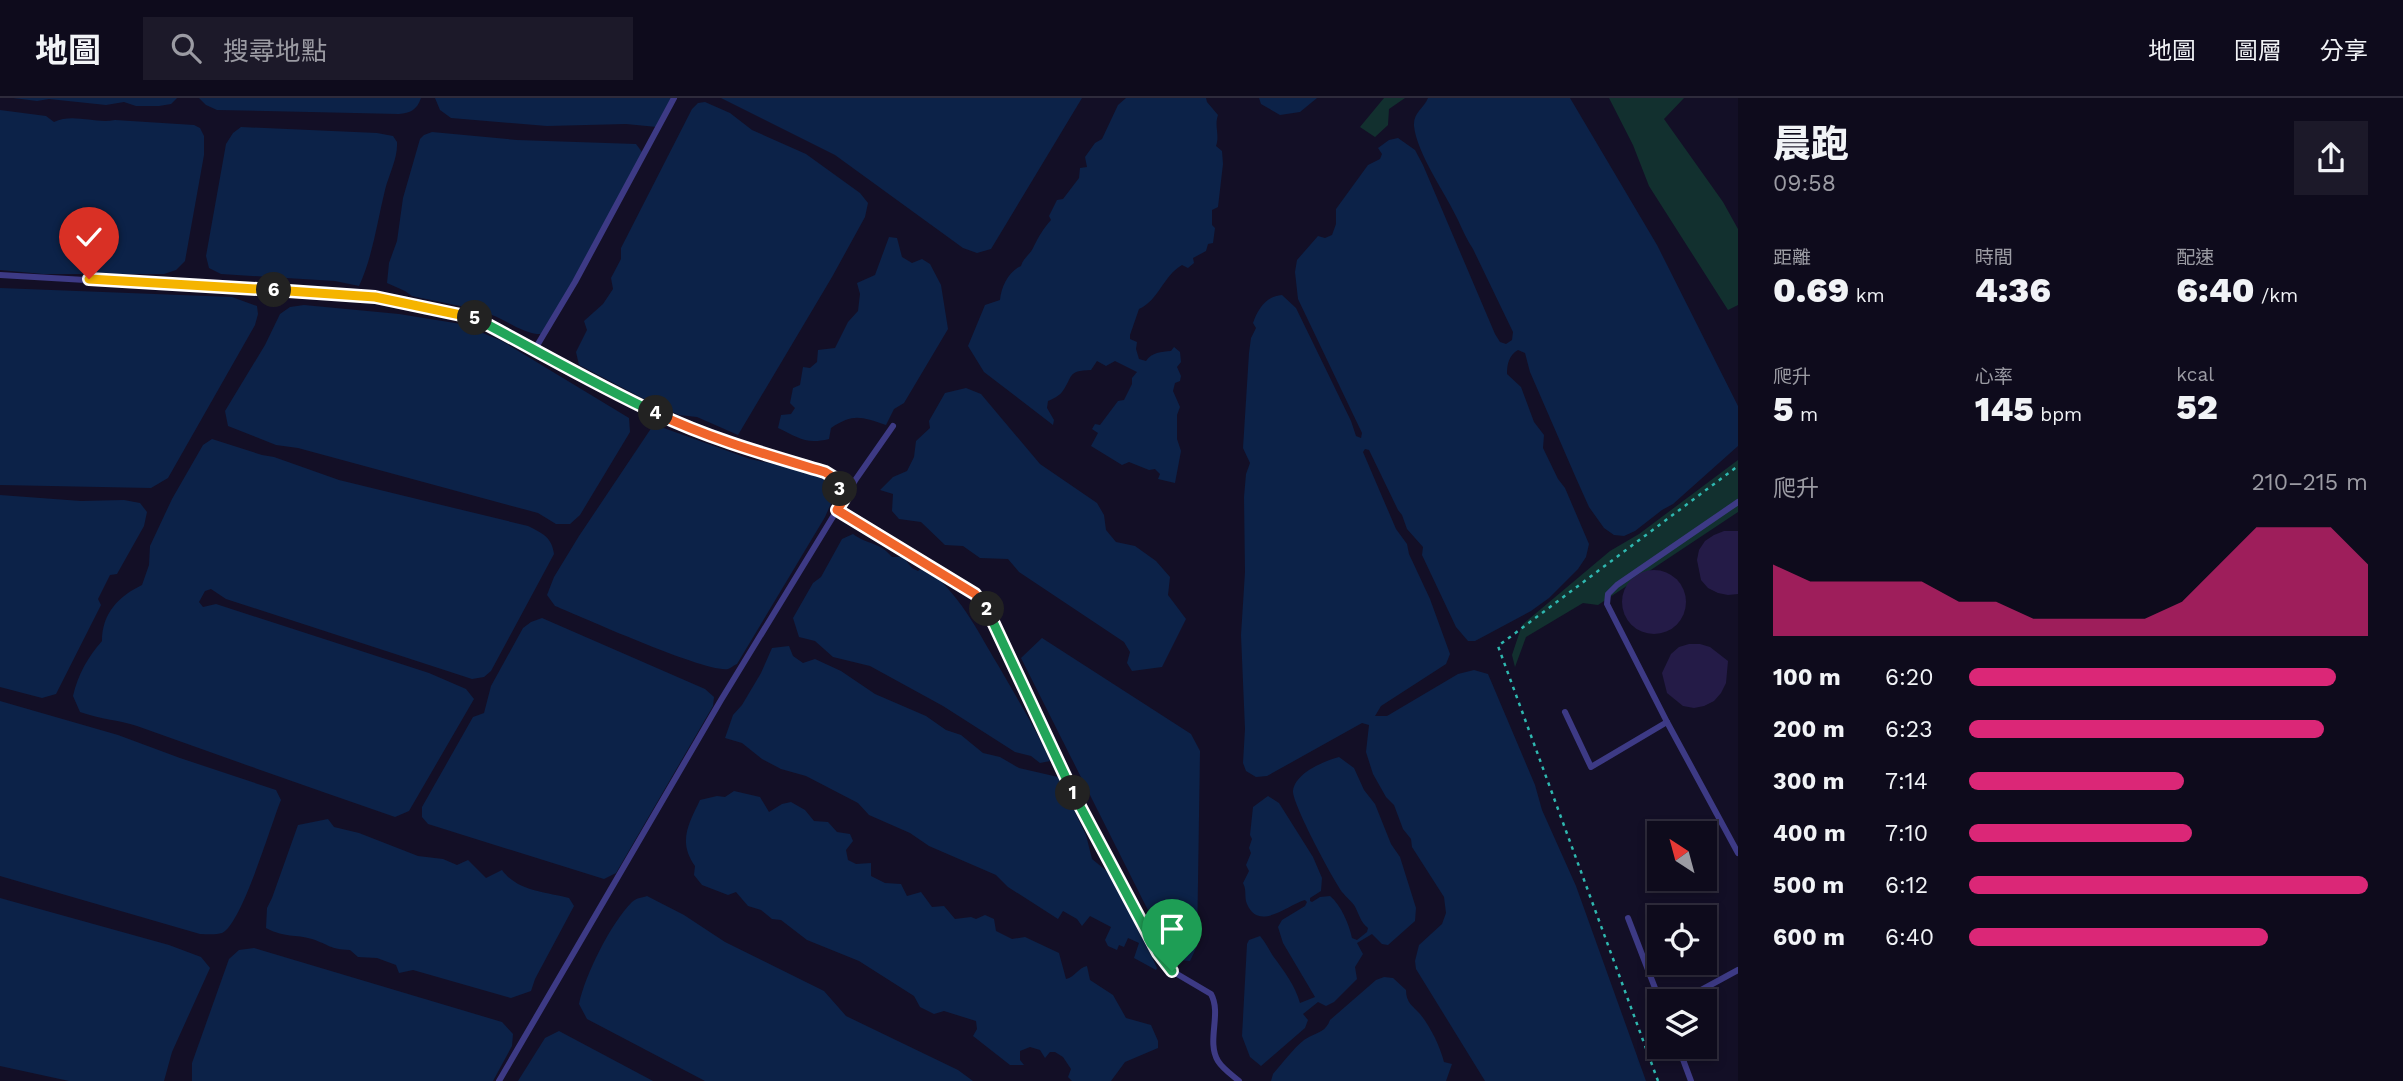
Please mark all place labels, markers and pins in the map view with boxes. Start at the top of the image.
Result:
pin [59,207,119,279]
pin: 6 [256,272,292,308]
pin: 5 [458,300,492,336]
pin: 4 [638,396,674,430]
pin: 3 [822,472,858,506]
pin: 2 [970,592,1004,626]
pin: 1 [1056,776,1090,810]
pin [1142,899,1202,971]

